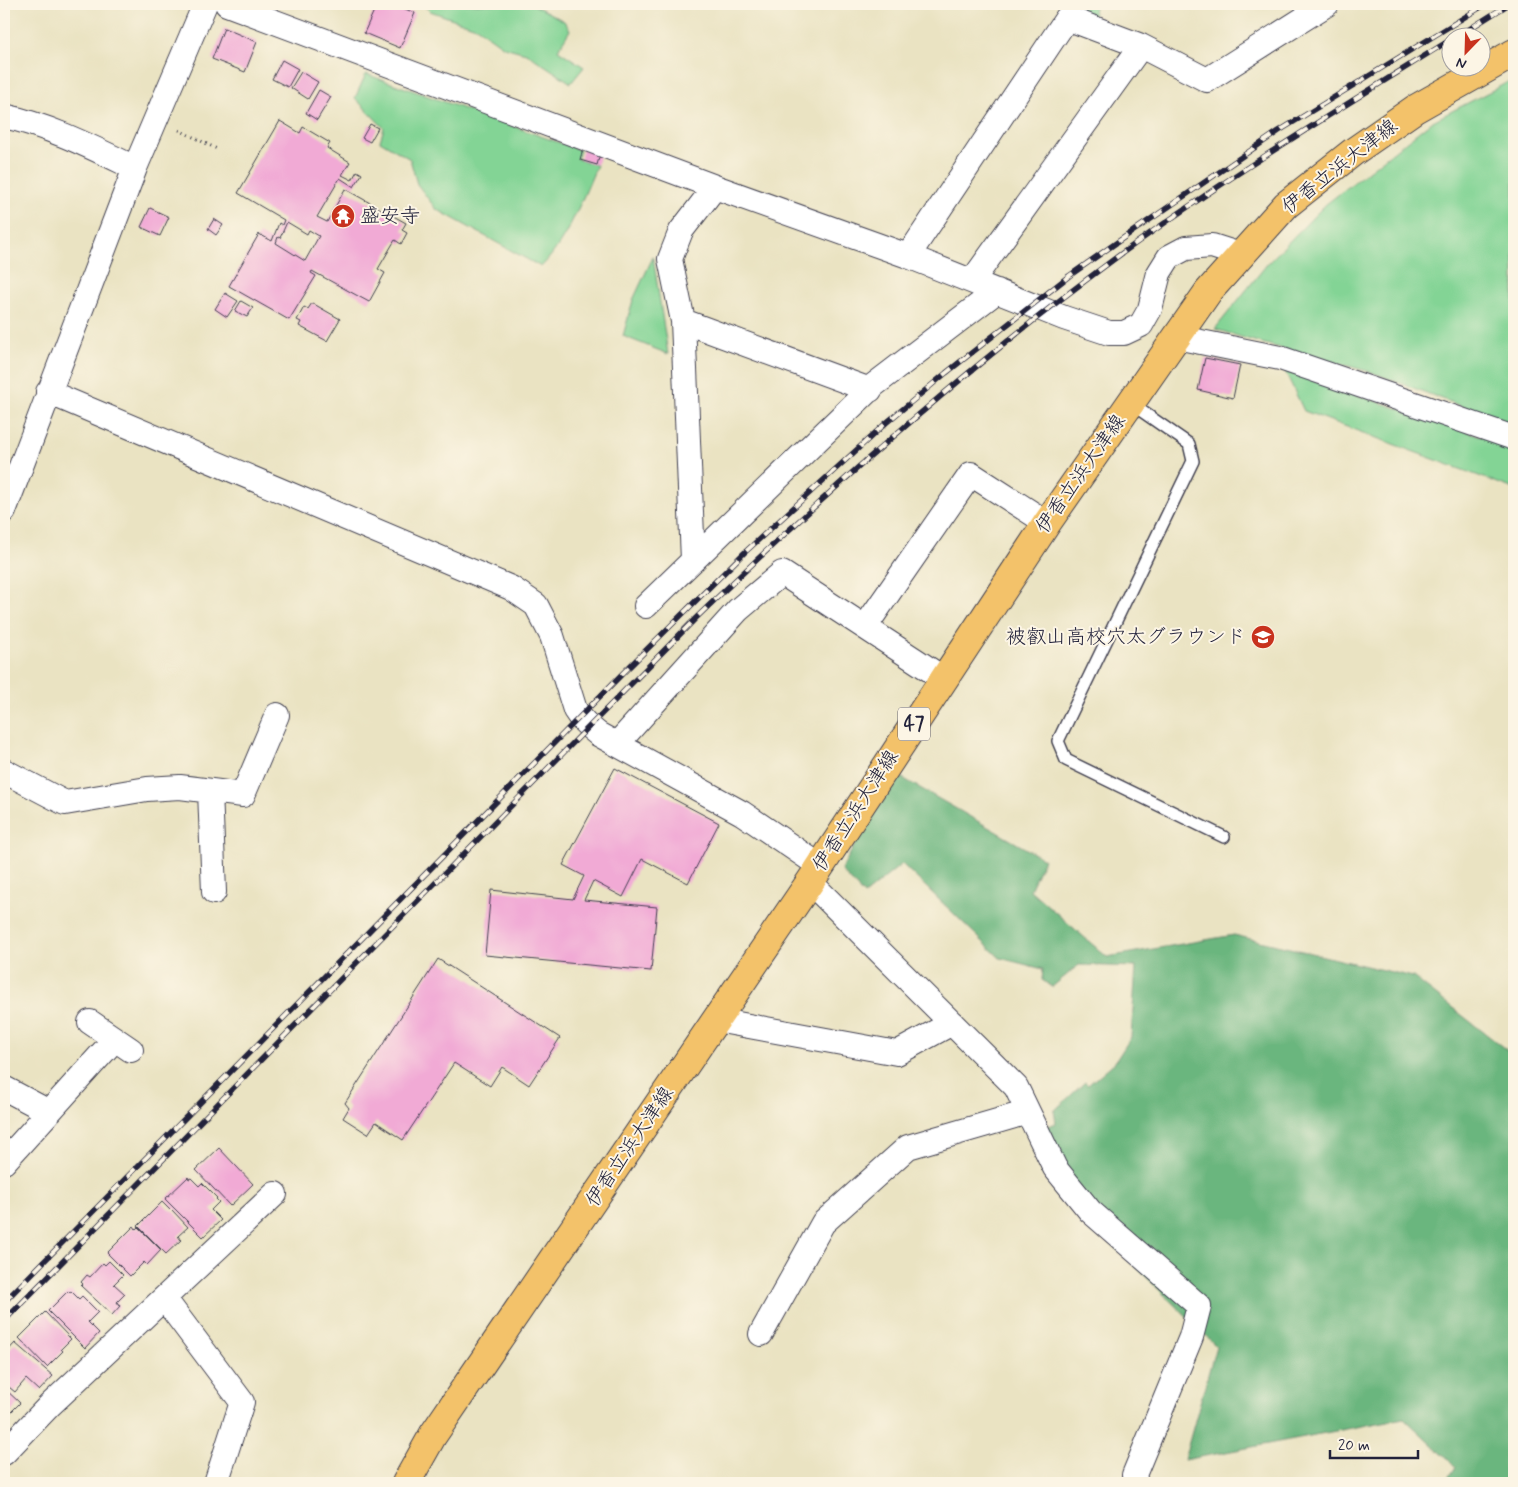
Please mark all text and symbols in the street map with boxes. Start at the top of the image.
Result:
north arrow [1440,28,1490,78]
text: N [1454,53,1469,73]
street label: 伊香立浜大津線 [1277,113,1403,221]
temple icon: 盛安寺 [330,203,356,229]
place label: 盛安寺 [360,203,420,230]
street label: 伊香立浜大津線 [1030,409,1132,539]
place label: 被叡山高校穴太グラウンド [1006,624,1246,651]
school or university icon: 被叡山高校穴太グラウンド [1250,624,1276,650]
road number: 47 [898,708,930,741]
street label: 伊香立浜大津線 [807,745,905,877]
street label: 伊香立浜大津線 [580,1081,680,1213]
scale bar [1330,1427,1418,1459]
text: 20 m [1338,1436,1370,1456]

